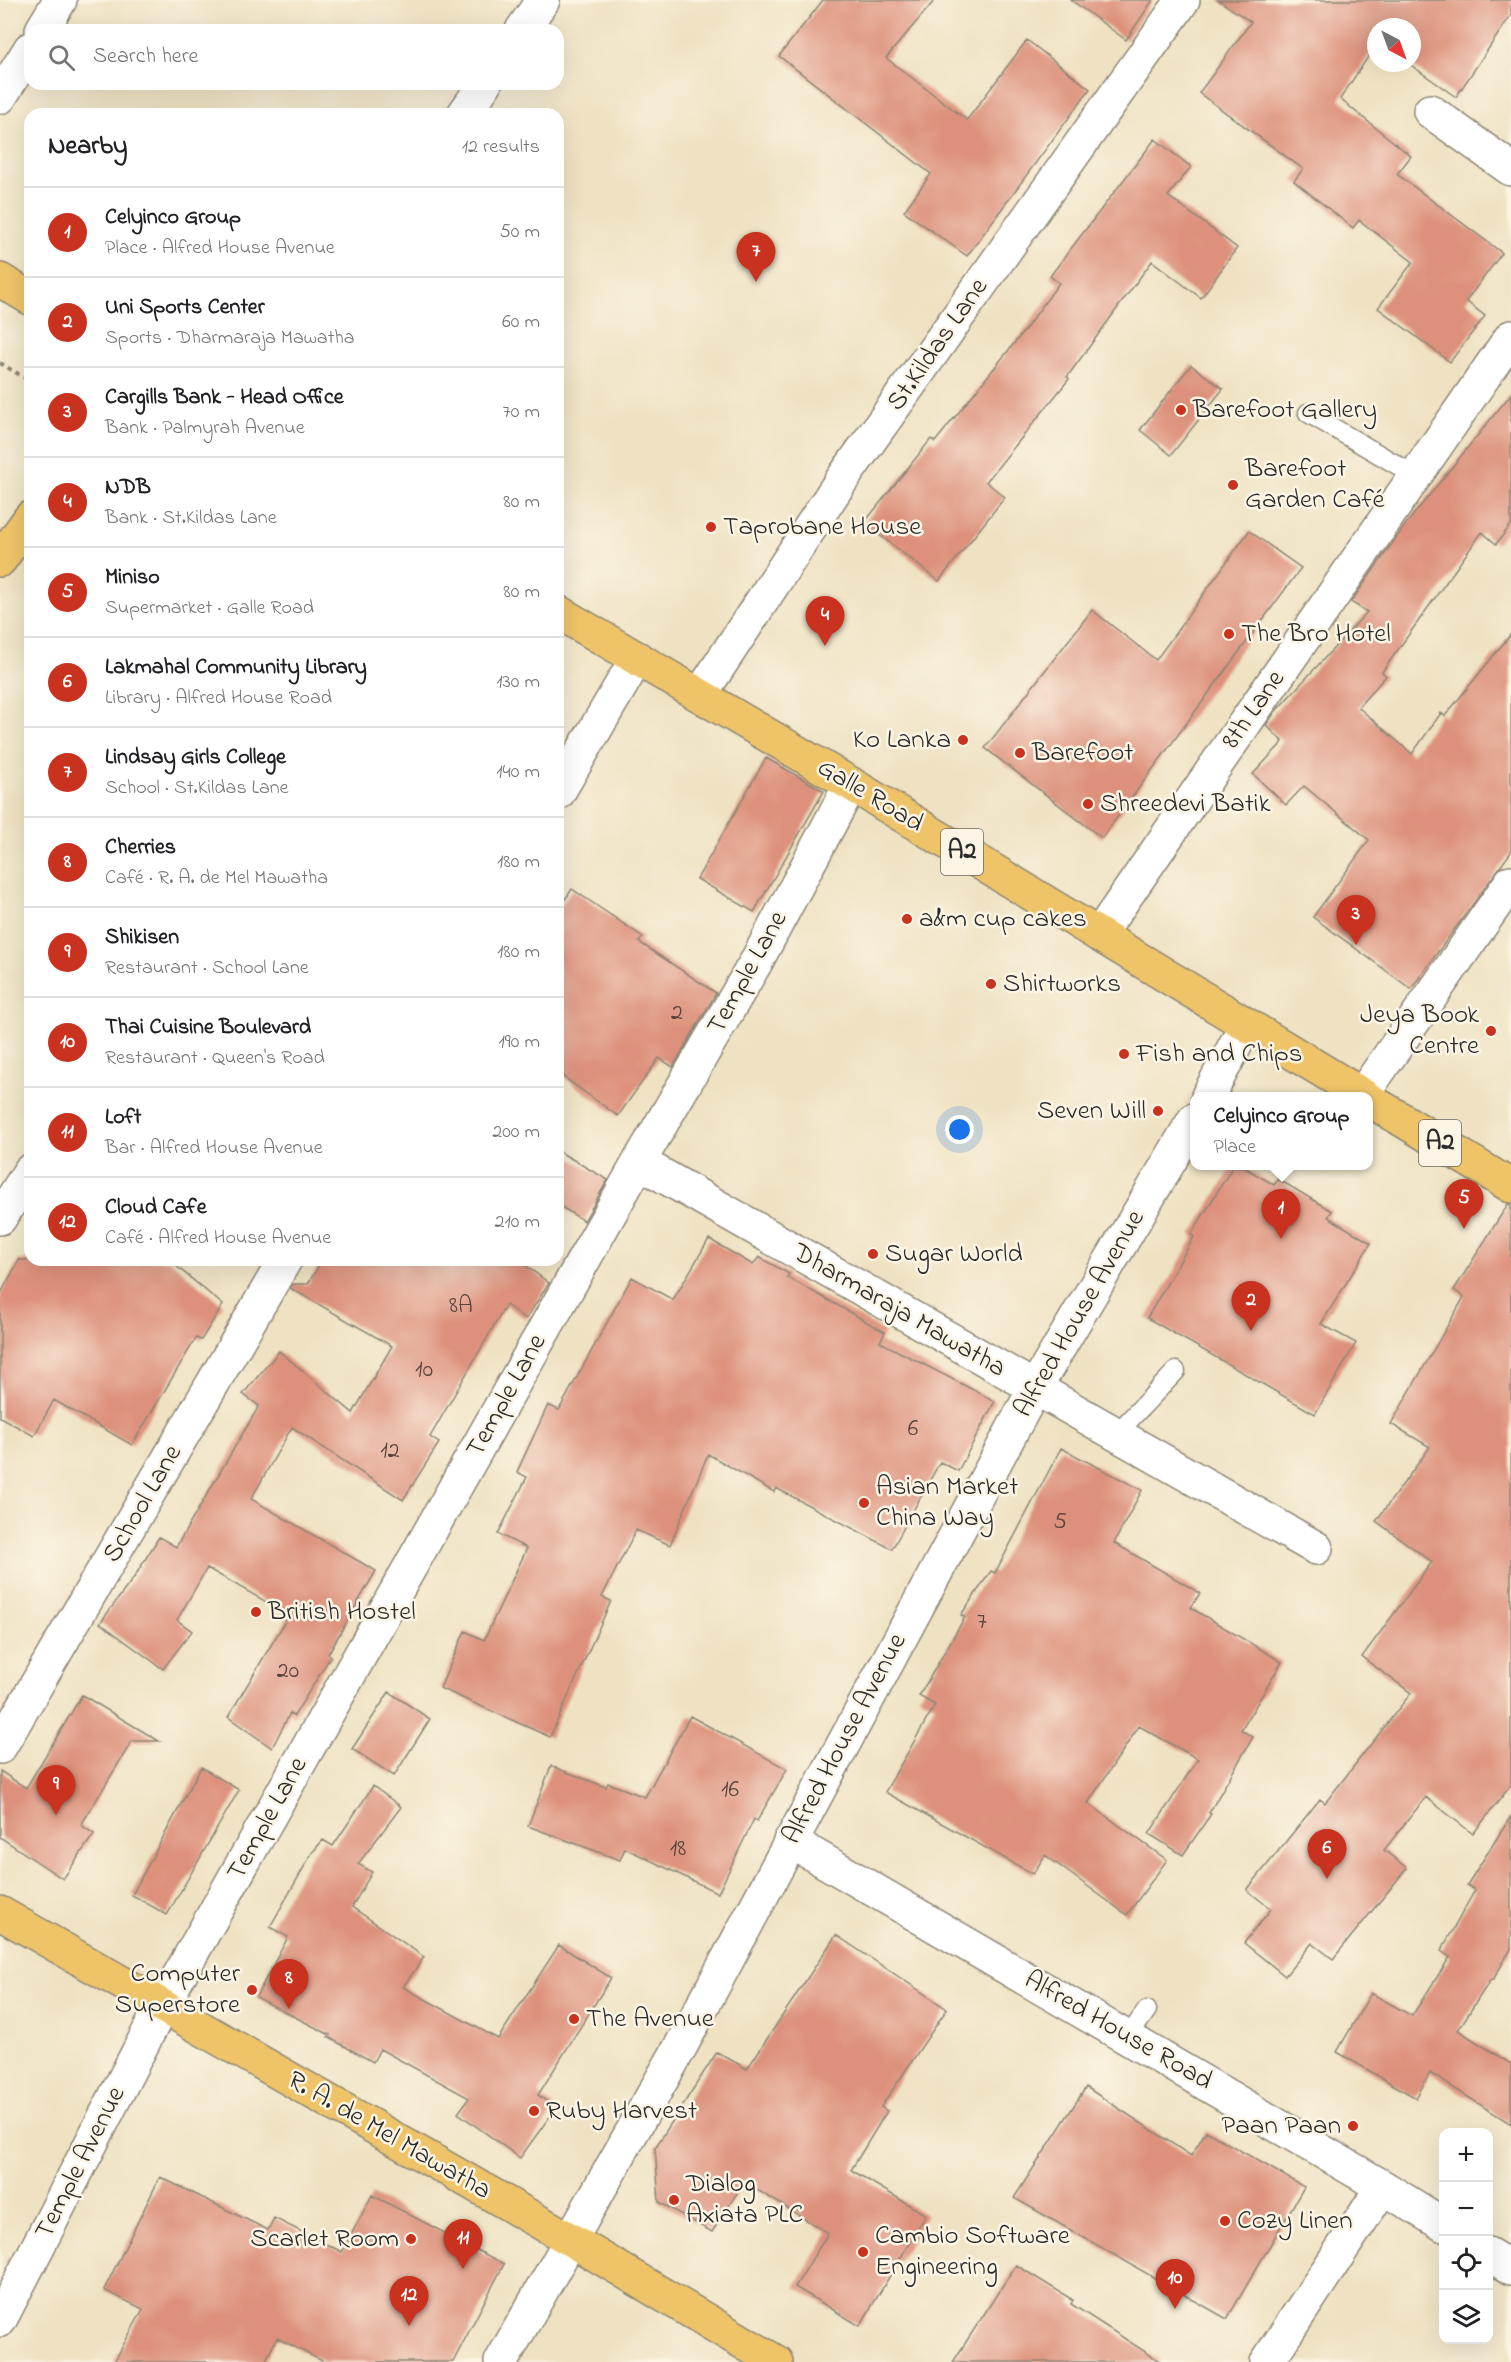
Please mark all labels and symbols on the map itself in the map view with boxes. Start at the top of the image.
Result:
north arrow [1367,18,1421,72]
pin: 7 [736,232,776,282]
street label: St.Kildas Lane [878,270,999,420]
place label: Barefoot Gallery [1192,391,1377,430]
marker: Barefoot Gallery [1174,403,1188,417]
place label: Barefoot Garden Café [1244,450,1386,520]
marker: Barefoot Garden Café [1226,478,1240,492]
place label: Taprobane House [723,508,922,547]
marker: Taprobane House [704,520,718,534]
pin: 4 [806,596,844,646]
place label: The Bro Hotel [1241,615,1391,654]
marker: The Bro Hotel [1222,627,1236,641]
street label: 8th Lane [1213,662,1296,758]
place label: Ko Lanka [853,721,951,760]
marker: Ko Lanka [956,733,970,747]
place label: Barefoot [1031,734,1133,773]
marker: Barefoot [1013,746,1027,760]
street label: Galle Road [809,749,931,843]
place label: Shreedevi Batik [1100,785,1271,824]
marker: Shreedevi Batik [1081,797,1095,811]
road number: A2 [941,829,983,875]
pin: 3 [1336,896,1376,945]
place label: a&m cup cakes [919,900,1087,939]
street label: Temple Lane [698,903,798,1042]
marker: a&m cup cakes [900,912,914,926]
place label: Shirtworks [1003,965,1121,1004]
marker: Shirtworks [984,977,998,991]
house number: 2 [671,996,683,1031]
place label: Jeya Book Centre [1360,996,1480,1066]
marker: Jeya Book Centre [1484,1024,1498,1038]
place label: Fish and Chips [1135,1035,1302,1074]
marker: Fish and Chips [1117,1047,1131,1061]
place label: Seven Will [1037,1092,1146,1131]
marker: Seven Will [1151,1104,1165,1118]
your location [945,1115,974,1144]
road number: A2 [1419,1120,1461,1166]
pin: 5 [1444,1180,1484,1229]
pin: 1 [1262,1190,1300,1239]
street label: Alfred House Avenue [1005,1202,1156,1425]
street label: Dharmaraja Mawatha [784,1233,1013,1388]
place label: Sugar World [885,1235,1023,1274]
marker: Sugar World [866,1247,880,1261]
pin: 2 [1232,1282,1270,1331]
house number: 8A [449,1289,473,1324]
street label: Temple Lane [457,1326,557,1465]
house number: 10 [415,1353,433,1388]
house number: 6 [908,1412,919,1447]
house number: 12 [380,1434,400,1469]
street label: School Lane [93,1437,193,1570]
place label: Asian Market China Way [876,1468,1018,1538]
marker: Asian Market China Way [857,1496,871,1510]
house number: 5 [1053,1505,1067,1540]
place label: British Hostel [267,1593,416,1632]
marker: British Hostel [249,1605,263,1619]
house number: 7 [977,1605,987,1640]
street label: Alfred House Avenue [773,1626,917,1851]
house number: 20 [277,1654,299,1689]
street label: Temple Lane [218,1749,318,1888]
pin: 9 [36,1766,76,1815]
house number: 16 [721,1773,740,1808]
pin: 6 [1308,1830,1346,1879]
house number: 18 [670,1832,686,1867]
place label: Computer Superstore [115,1955,241,2025]
pin: 8 [270,1960,308,2009]
street label: Alfred House Road [1017,1961,1219,2101]
marker: Computer Superstore [245,1983,259,1997]
place label: The Avenue [586,2000,715,2039]
marker: The Avenue [567,2012,581,2026]
street label: R. A. de Mel Mawatha [280,2062,498,2210]
street label: Temple Avenue [26,2079,137,2246]
place label: Ruby Harvest [546,2092,697,2131]
marker: Ruby Harvest [527,2104,541,2118]
place label: Paan Paan [1221,2107,1341,2146]
marker: Paan Paan [1346,2119,1360,2133]
place label: Dialog Axiata PLC [685,2165,803,2235]
marker: Dialog Axiata PLC [667,2193,681,2207]
place label: Cozy Linen [1237,2202,1353,2241]
marker: Cozy Linen [1218,2214,1232,2228]
place label: Cambio Software Engineering [875,2217,1071,2287]
place label: Scarlet Room [250,2220,399,2259]
pin: 11 [444,2220,482,2269]
marker: Scarlet Room [404,2232,418,2246]
marker: Cambio Software Engineering [856,2245,870,2259]
pin: 10 [1156,2260,1194,2309]
pin: 12 [390,2276,428,2326]

